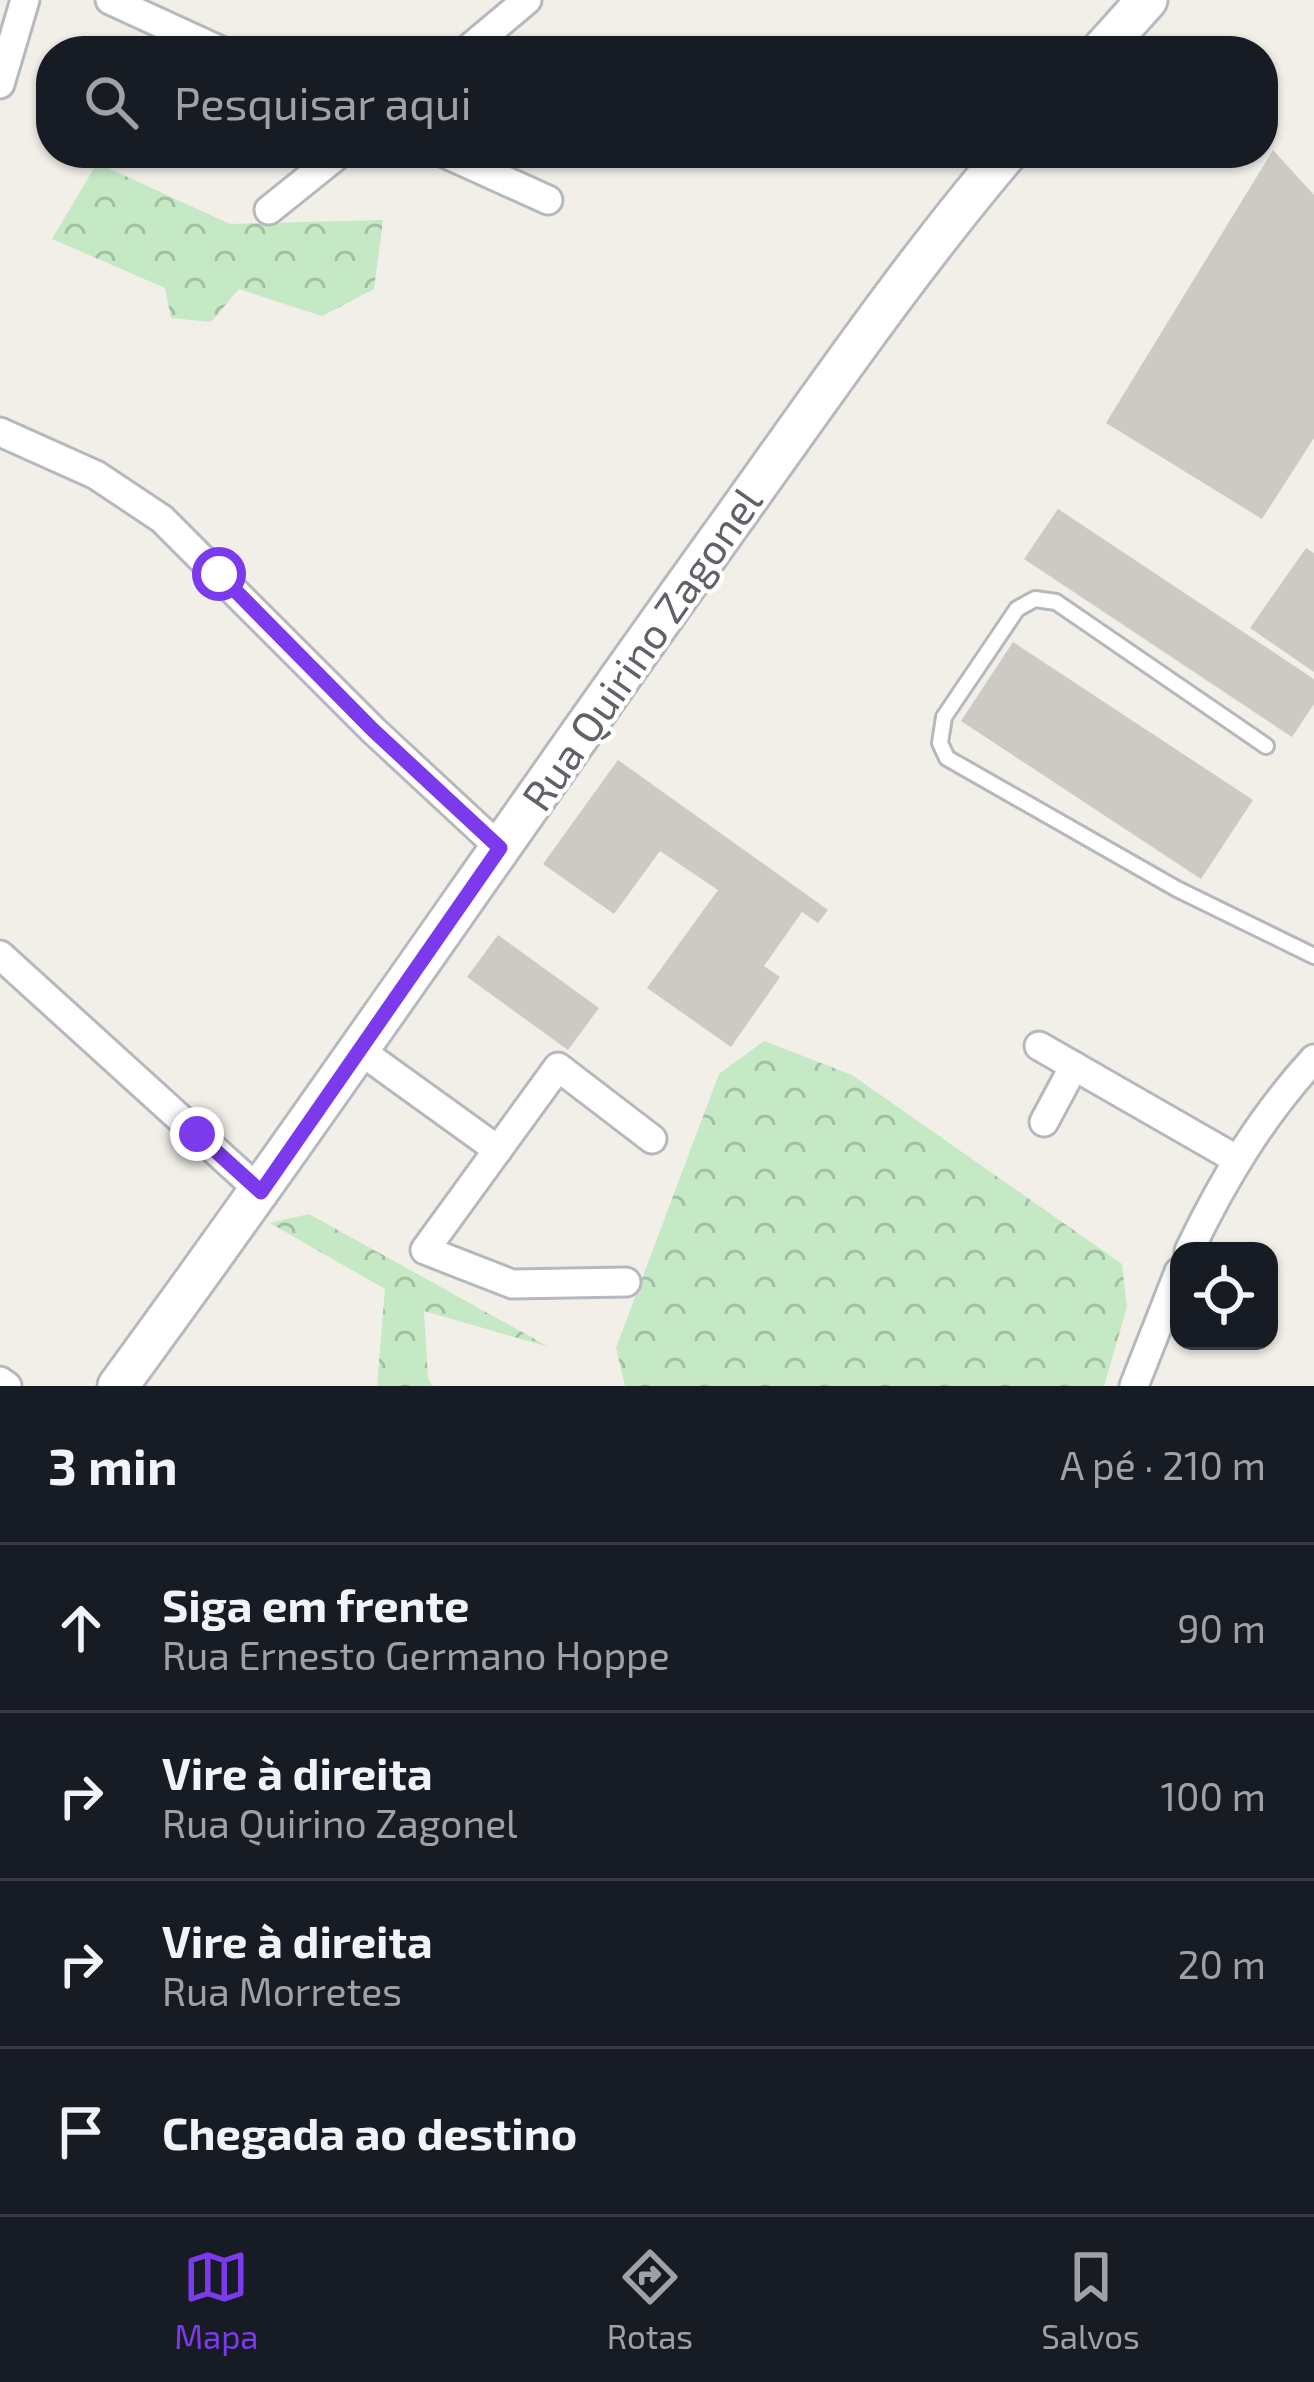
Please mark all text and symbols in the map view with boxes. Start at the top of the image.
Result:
search box [36,36,1278,168]
icon: search [78,69,144,135]
text: Pesquisar aqui [174,75,472,129]
street label: Rua Quirino Zagonel [510,476,772,820]
route start [192,547,246,601]
route end [170,1107,224,1161]
map controls [1170,1242,1278,1350]
button: locate [1170,1242,1278,1350]
text: 3 min [48,1434,178,1495]
text: A pé · 210 m [1060,1441,1266,1488]
text: Siga em frente [162,1577,469,1631]
icon: ahead [48,1595,114,1661]
text: 90 m [1177,1604,1266,1651]
text: Rua Ernesto Germano Hoppe [162,1631,670,1678]
text: Vire à direita [162,1745,433,1799]
icon: right [48,1763,114,1829]
text: 100 m [1161,1772,1266,1819]
text: Rua Quirino Zagonel [162,1799,518,1846]
text: Vire à direita [162,1913,433,1967]
icon: right [48,1931,114,1997]
text: 20 m [1178,1940,1266,1987]
text: Rua Morretes [162,1967,402,2014]
icon: arrive [48,2099,114,2165]
text: Chegada ao destino [162,2105,577,2159]
tab: Mapa [174,2244,258,2356]
tab: Rotas [607,2244,693,2356]
tab: Salvos [1041,2244,1140,2356]

